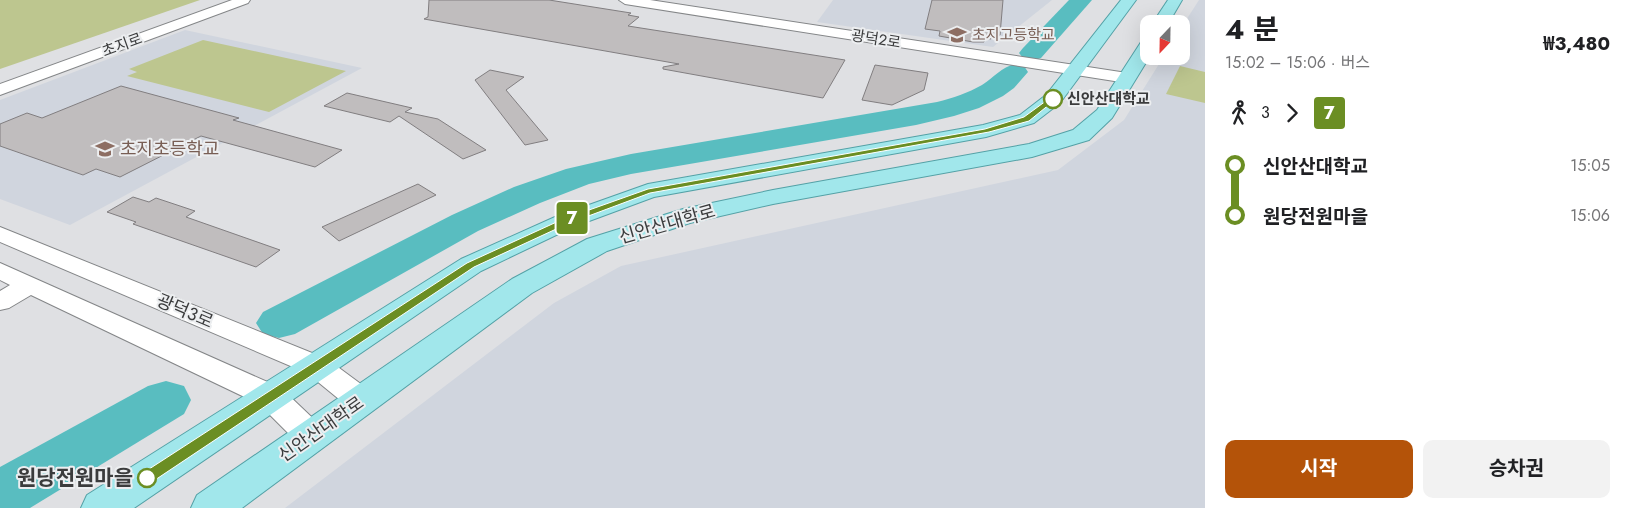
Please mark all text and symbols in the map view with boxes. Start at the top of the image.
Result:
text: 4 분 [1225,9,1279,50]
north arrow [1140,15,1190,65]
map controls [1140,15,1190,65]
street label: 광덕2로 [850,24,902,54]
school or university icon: 초지고등학교 [946,24,968,46]
place label: 초지고등학교 [972,24,1055,46]
street label: 초지로 [99,28,145,62]
text: ₩3,480 [1543,30,1610,57]
text: 15:02 – 15:06 · 버스 [1225,51,1370,74]
place label: 신안산대학교 [1067,88,1150,110]
marker: 신안산대학교 [1043,89,1063,109]
icon: walk [1225,99,1253,127]
icon: forward [1278,99,1306,127]
text: 7 [1324,100,1335,126]
text: 3 [1261,101,1270,124]
place label: 초지초등학교 [120,136,219,162]
school or university icon: 초지초등학교 [94,138,116,160]
text: 신안산대학교 [1263,153,1368,180]
text: 15:05 [1570,154,1610,177]
street label: 신안산대학로 [616,198,718,250]
line badge: 7 [556,202,588,234]
text: 원당전원마을 [1263,203,1368,230]
text: 15:06 [1570,204,1610,227]
text: 7 [567,205,577,231]
street label: 광덕3로 [153,287,217,335]
street label: 신안산대학로 [273,390,369,468]
button: 시작 [1225,440,1413,498]
button: 승차권 [1423,440,1610,498]
place label: 원당전원마을 [17,463,133,493]
marker: 원당전원마을 [137,468,157,488]

